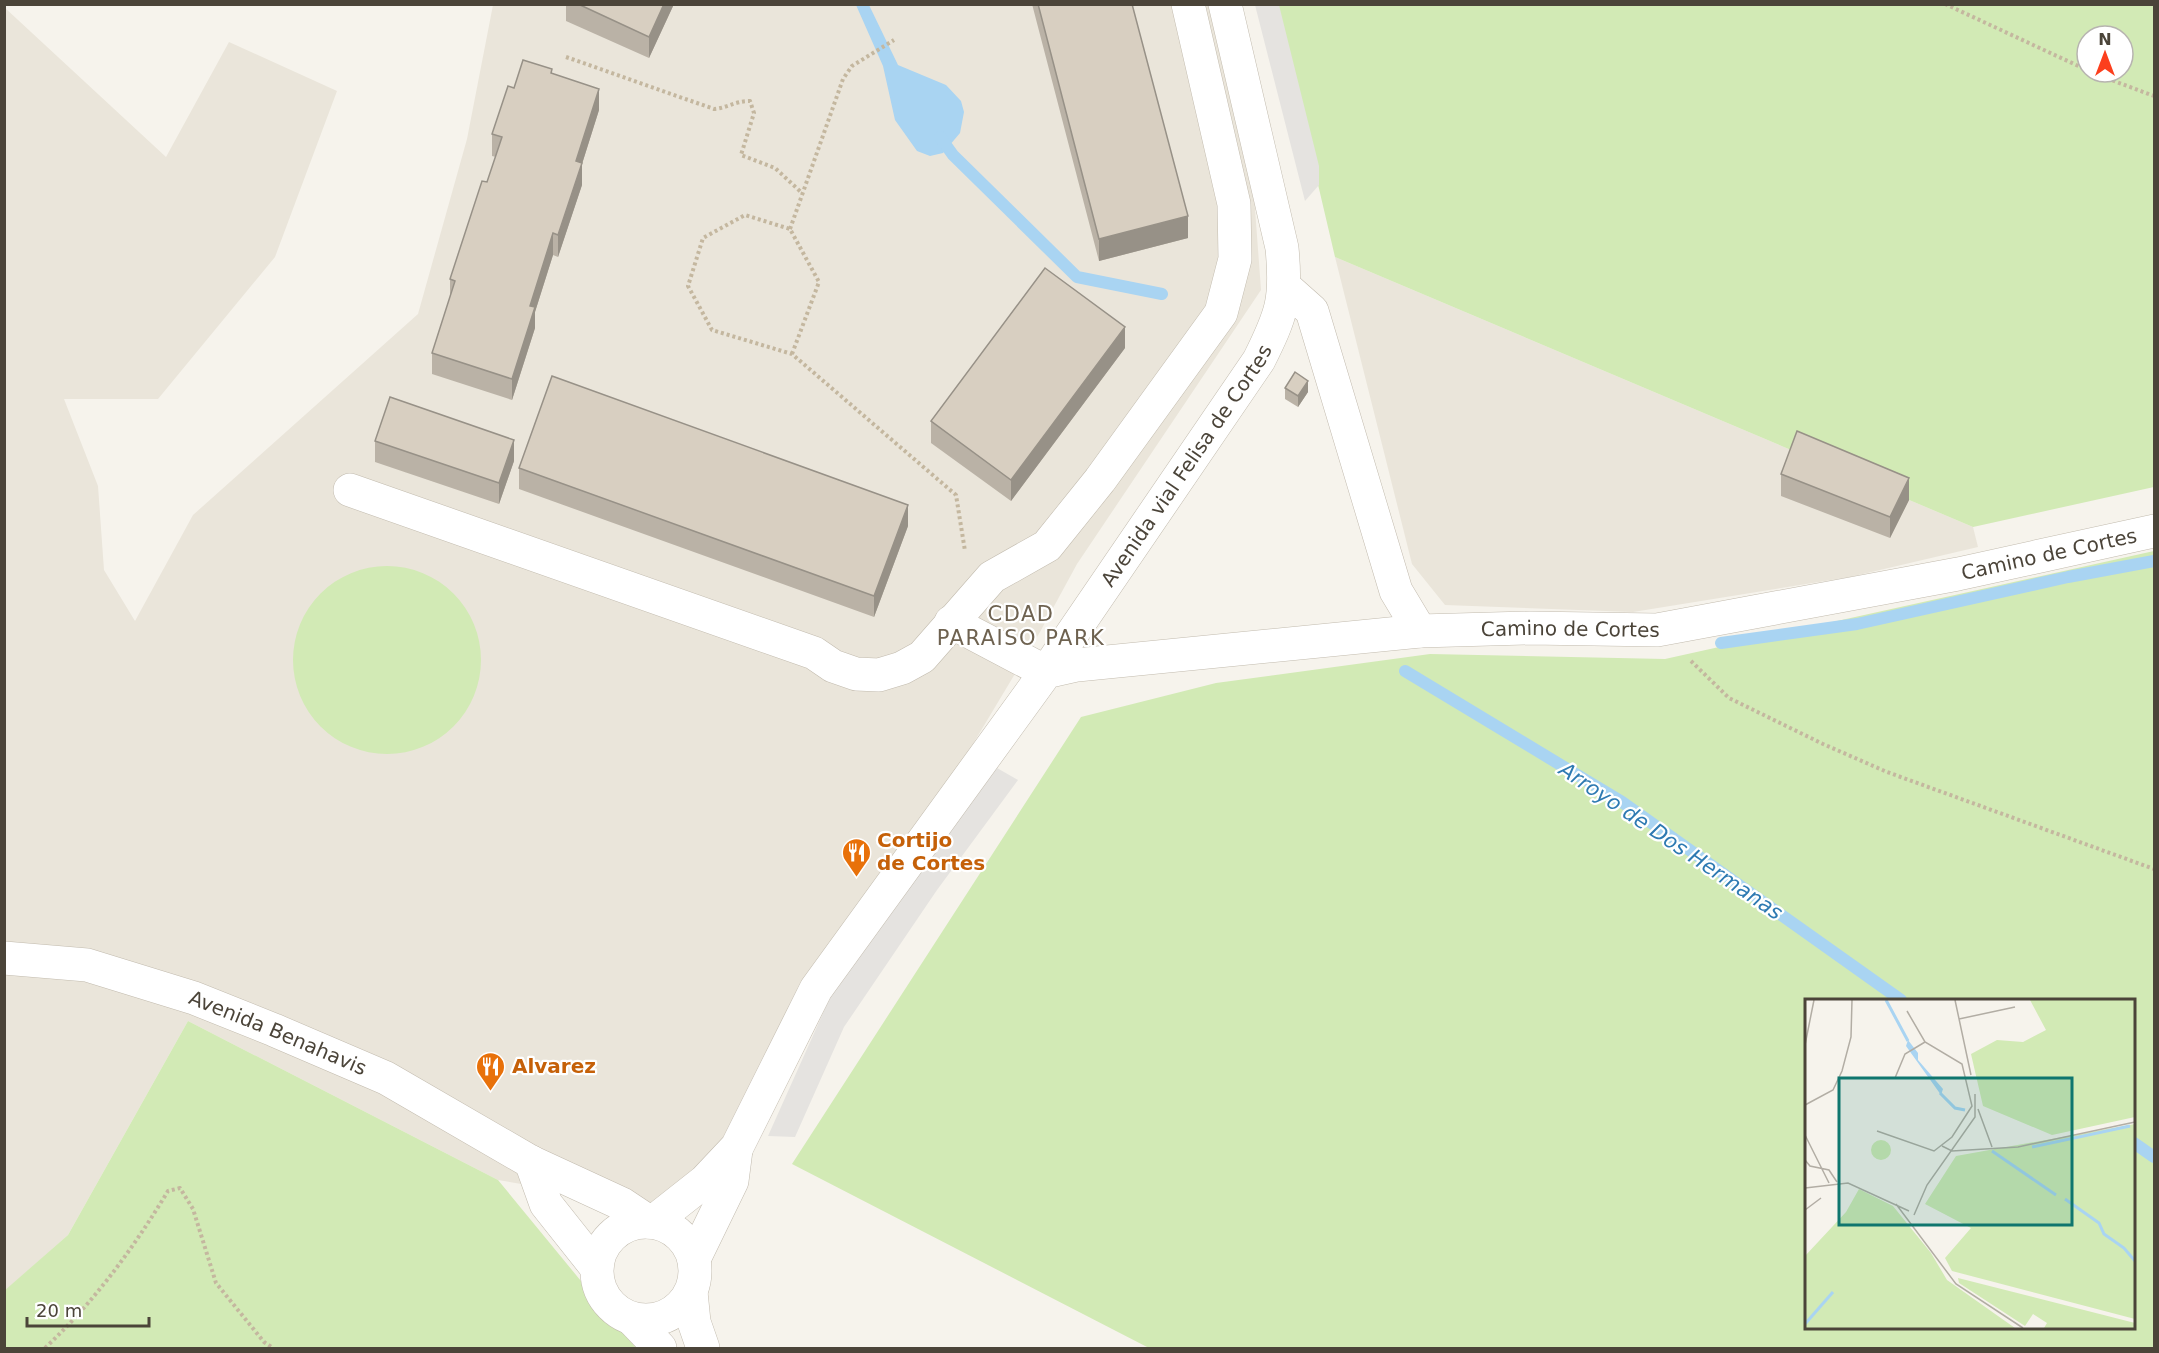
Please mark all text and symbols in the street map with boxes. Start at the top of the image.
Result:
north arrow [2075,24,2135,84]
text: N [2098,30,2112,49]
street label: Avenida vial Felisa de Cortes [1096,341,1277,591]
street label: Camino de Cortes [1959,523,2139,585]
district label: CDAD PARAISO PARK [937,602,1105,650]
street label: Camino de Cortes [1480,616,1660,642]
water label: Arroyo de Dos Hermanas [1553,756,1787,925]
place label: Cortijo de Cortes [877,828,985,875]
restaurant icon: Cortijo de Cortes [840,836,872,878]
street label: Avenida Benahavis [186,985,370,1080]
inset map [1805,999,2135,1329]
restaurant icon: Alvarez [475,1050,507,1092]
place label: Alvarez [512,1054,596,1078]
scale bar [27,1290,148,1328]
text: 20 m [36,1300,82,1321]

